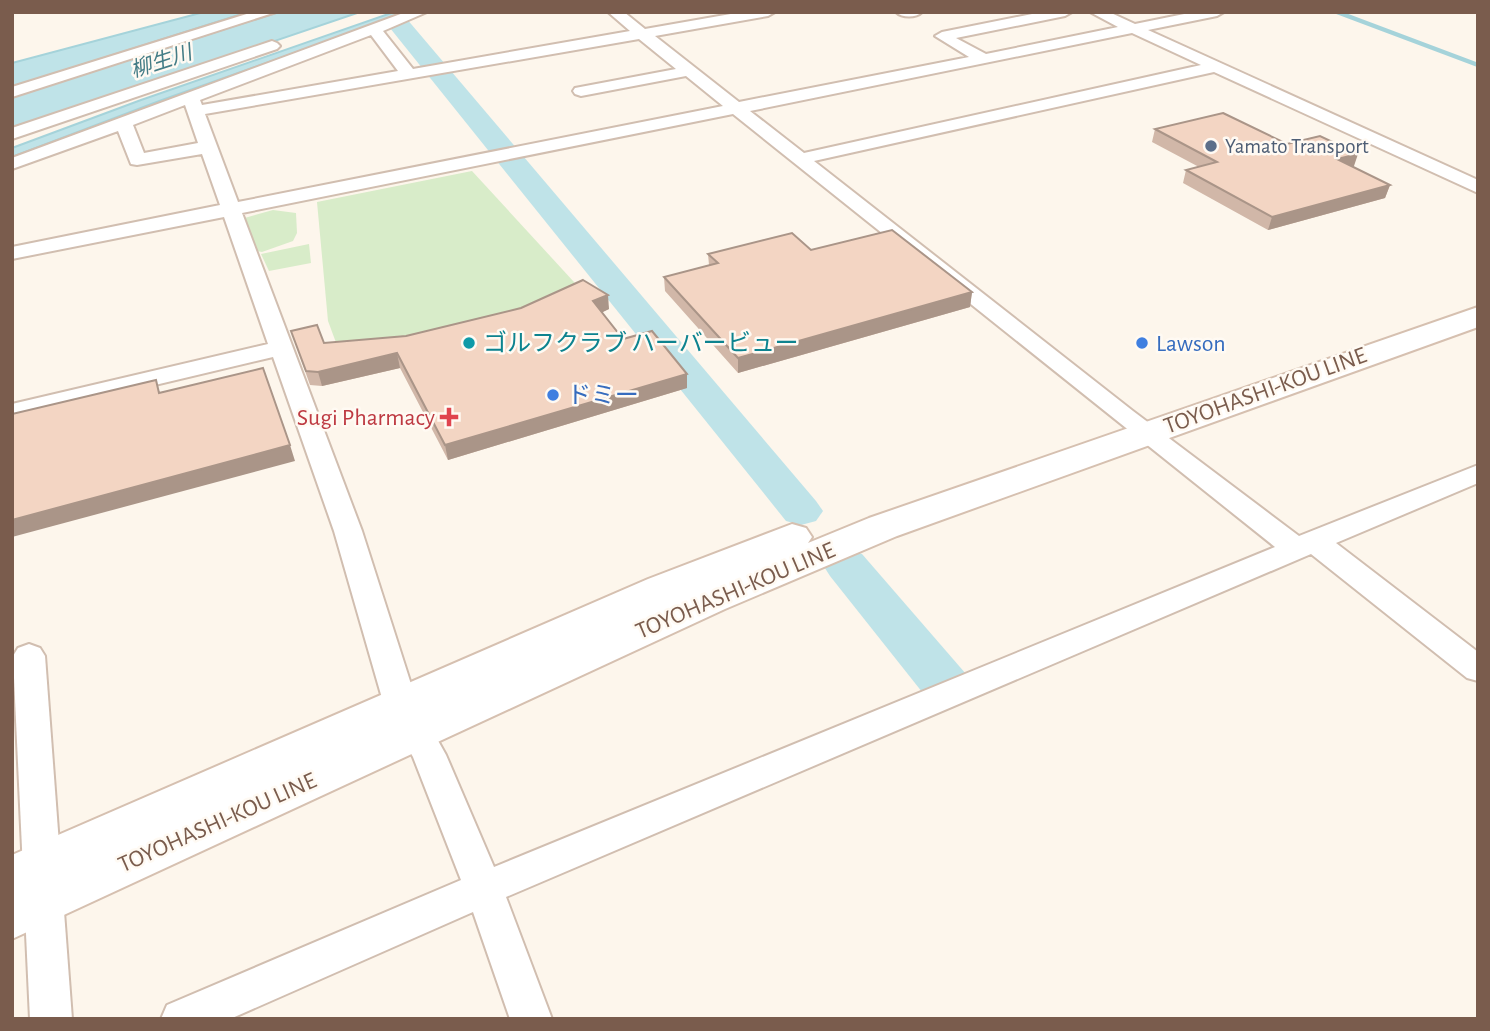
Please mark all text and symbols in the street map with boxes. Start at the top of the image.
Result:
water label: 柳生川 [128,40,196,81]
place label: Yamato Transport [1225,136,1369,157]
marker: Yamato Transport [1203,138,1219,154]
place label: ゴルフクラブ ハーバービュー [483,330,799,356]
place label: Lawson [1156,332,1226,356]
marker: ゴルフクラブ ハーバービュー [461,335,477,351]
marker: Lawson [1134,335,1150,351]
street label: TOYOHASHI-KOU LINE [1161,343,1370,439]
place label: ドミー [567,384,639,408]
marker: ドミー [545,387,561,403]
place label: Sugi Pharmacy [297,406,435,430]
marker: Sugi Pharmacy [441,409,457,425]
street label: TOYOHASHI-KOU LINE [632,538,839,644]
street label: TOYOHASHI-KOU LINE [115,768,320,877]

